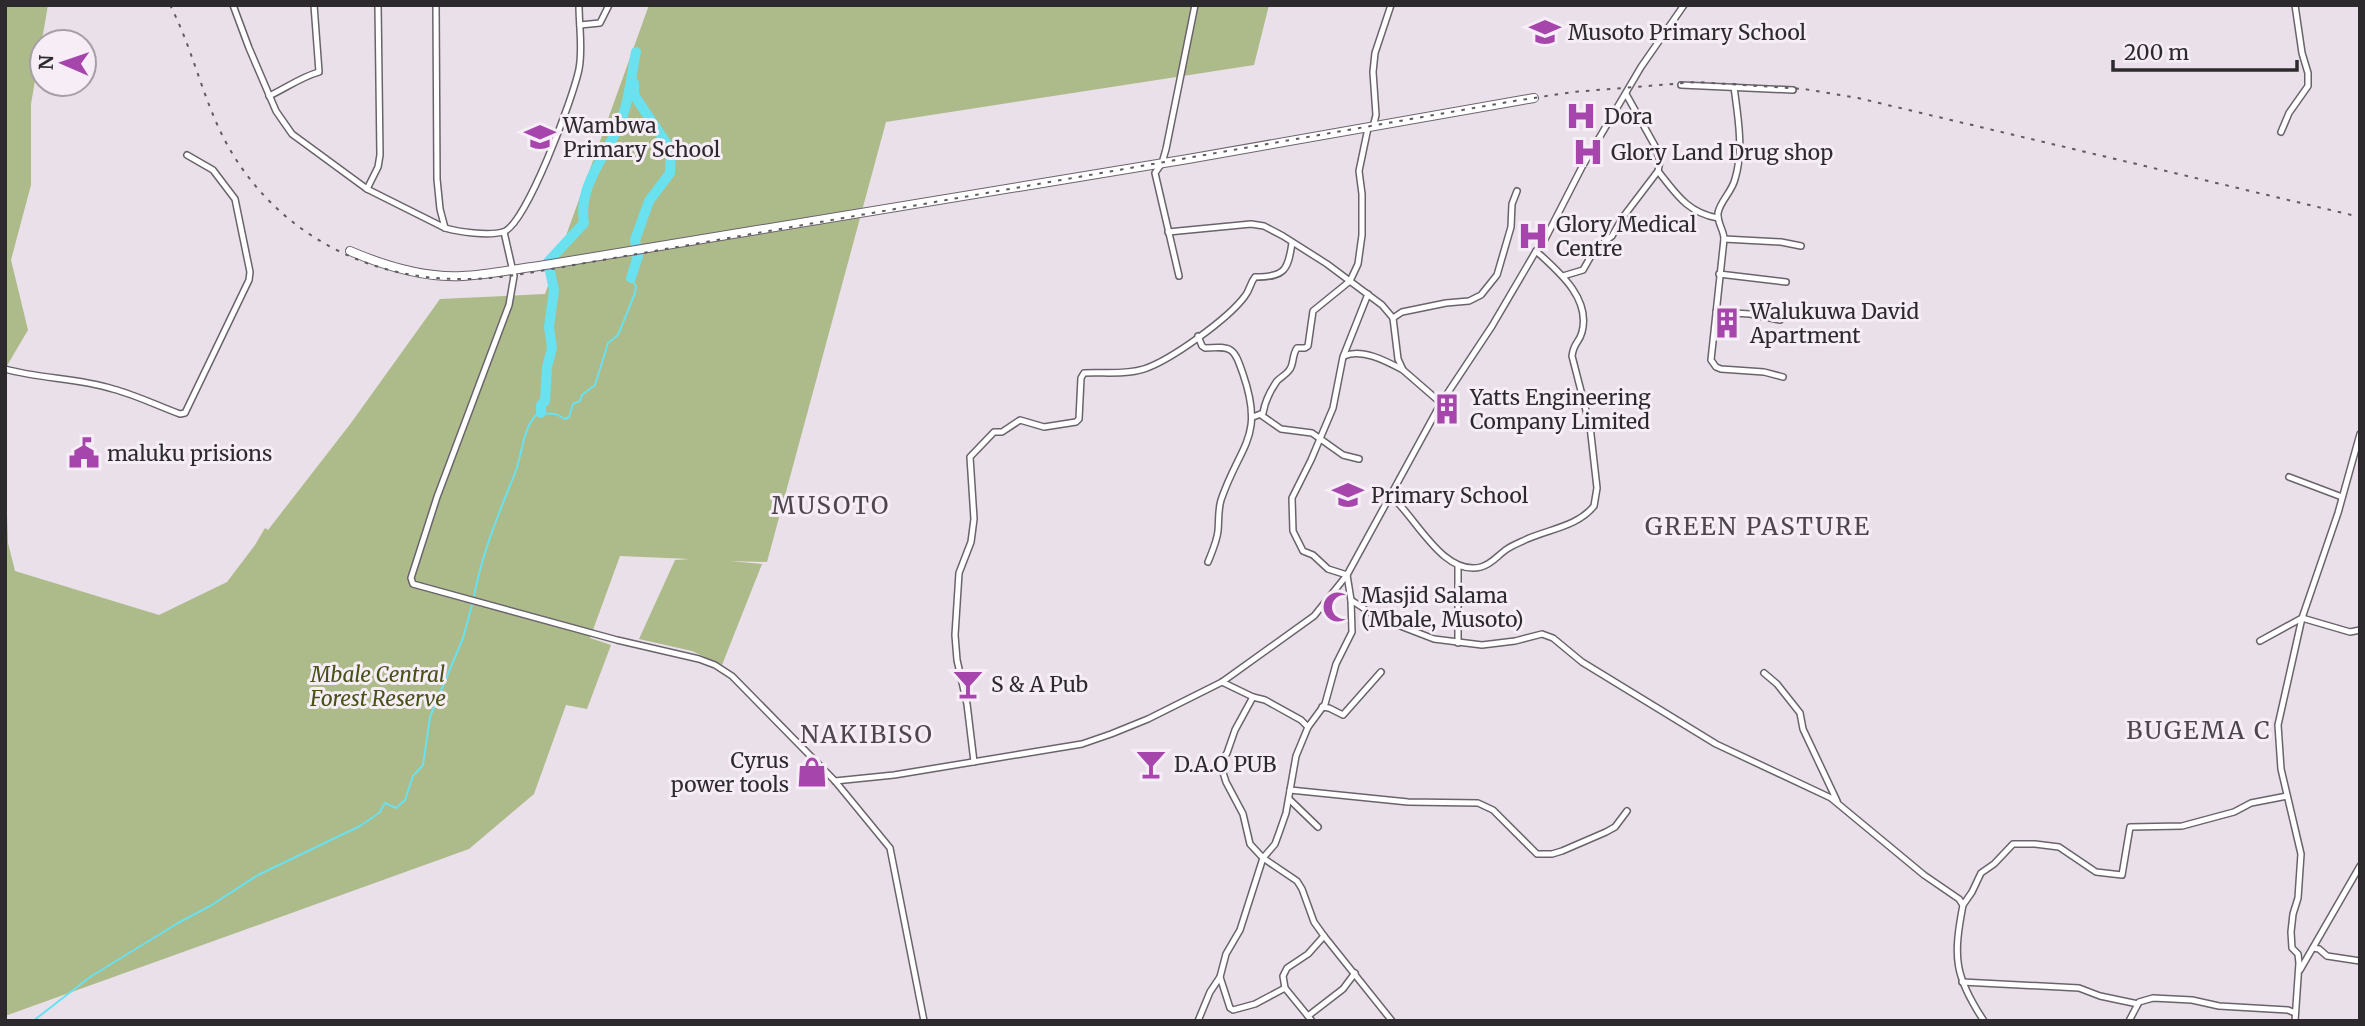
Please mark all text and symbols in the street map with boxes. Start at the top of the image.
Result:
school or university icon: Musoto Primary School [1528,15,1562,49]
place label: Musoto Primary School [1568,19,1807,46]
north arrow [28,28,98,98]
scale bar [2113,28,2297,72]
text: 200 m [2124,39,2189,66]
text: N [34,54,58,70]
hospital icon: Dora [1564,99,1598,133]
place label: Dora [1604,103,1653,130]
place label: Wambwa Primary School [562,112,721,163]
school or university icon: Wambwa Primary School [523,120,557,154]
hospital icon: Glory Land Drug shop [1571,135,1605,169]
place label: Glory Land Drug shop [1611,139,1833,166]
place label: Glory Medical Centre [1556,211,1697,262]
hospital icon: Glory Medical Centre [1516,219,1550,253]
place label: Walukuwa David Apartment [1749,298,1919,349]
building icon: Walukuwa David Apartment [1710,306,1744,340]
place label: Yatts Engineering Company Limited [1469,384,1651,435]
building icon: Yatts Engineering Company Limited [1430,392,1464,426]
public building icon: maluku prisions [67,436,101,470]
place label: maluku prisions [107,440,272,467]
school or university icon: Primary School [1331,478,1365,512]
place label: Primary School [1371,482,1529,509]
district label: MUSOTO [772,490,890,521]
district label: GREEN PASTURE [1645,511,1871,542]
place label: Masjid Salama (Mbale, Musoto) [1361,582,1524,633]
mosque icon: Masjid Salama (Mbale, Musoto) [1321,590,1355,624]
park label: Mbale Central Forest Reserve [309,661,446,712]
bar icon: S & A Pub [951,667,985,701]
place label: S & A Pub [991,671,1088,698]
district label: BUGEMA C [2126,715,2272,746]
district label: NAKIBISO [800,719,934,750]
place label: Cyrus power tools [671,747,789,798]
bar icon: D.A.O PUB [1134,747,1168,781]
place label: D.A.O PUB [1174,751,1276,778]
shop icon: Cyrus power tools [795,755,829,789]

